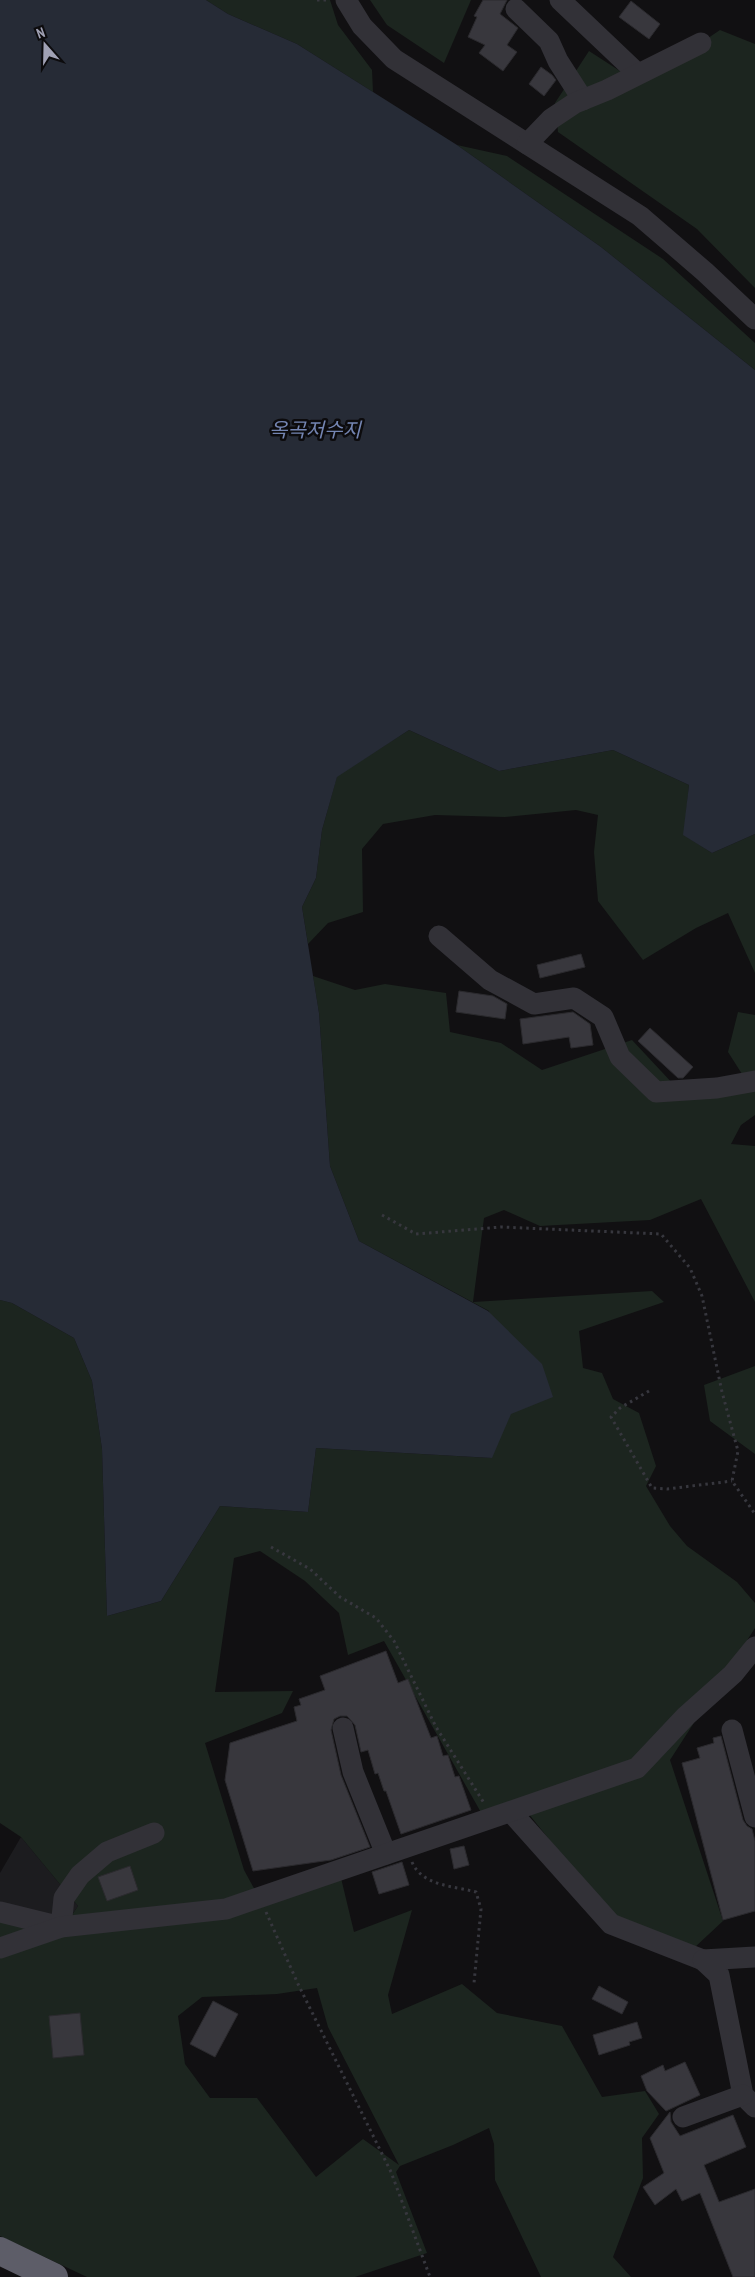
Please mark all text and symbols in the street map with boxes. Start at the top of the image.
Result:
north arrow [20,20,70,70]
text: N [34,23,47,43]
water label: 옥곡저수지 [269,417,363,443]

